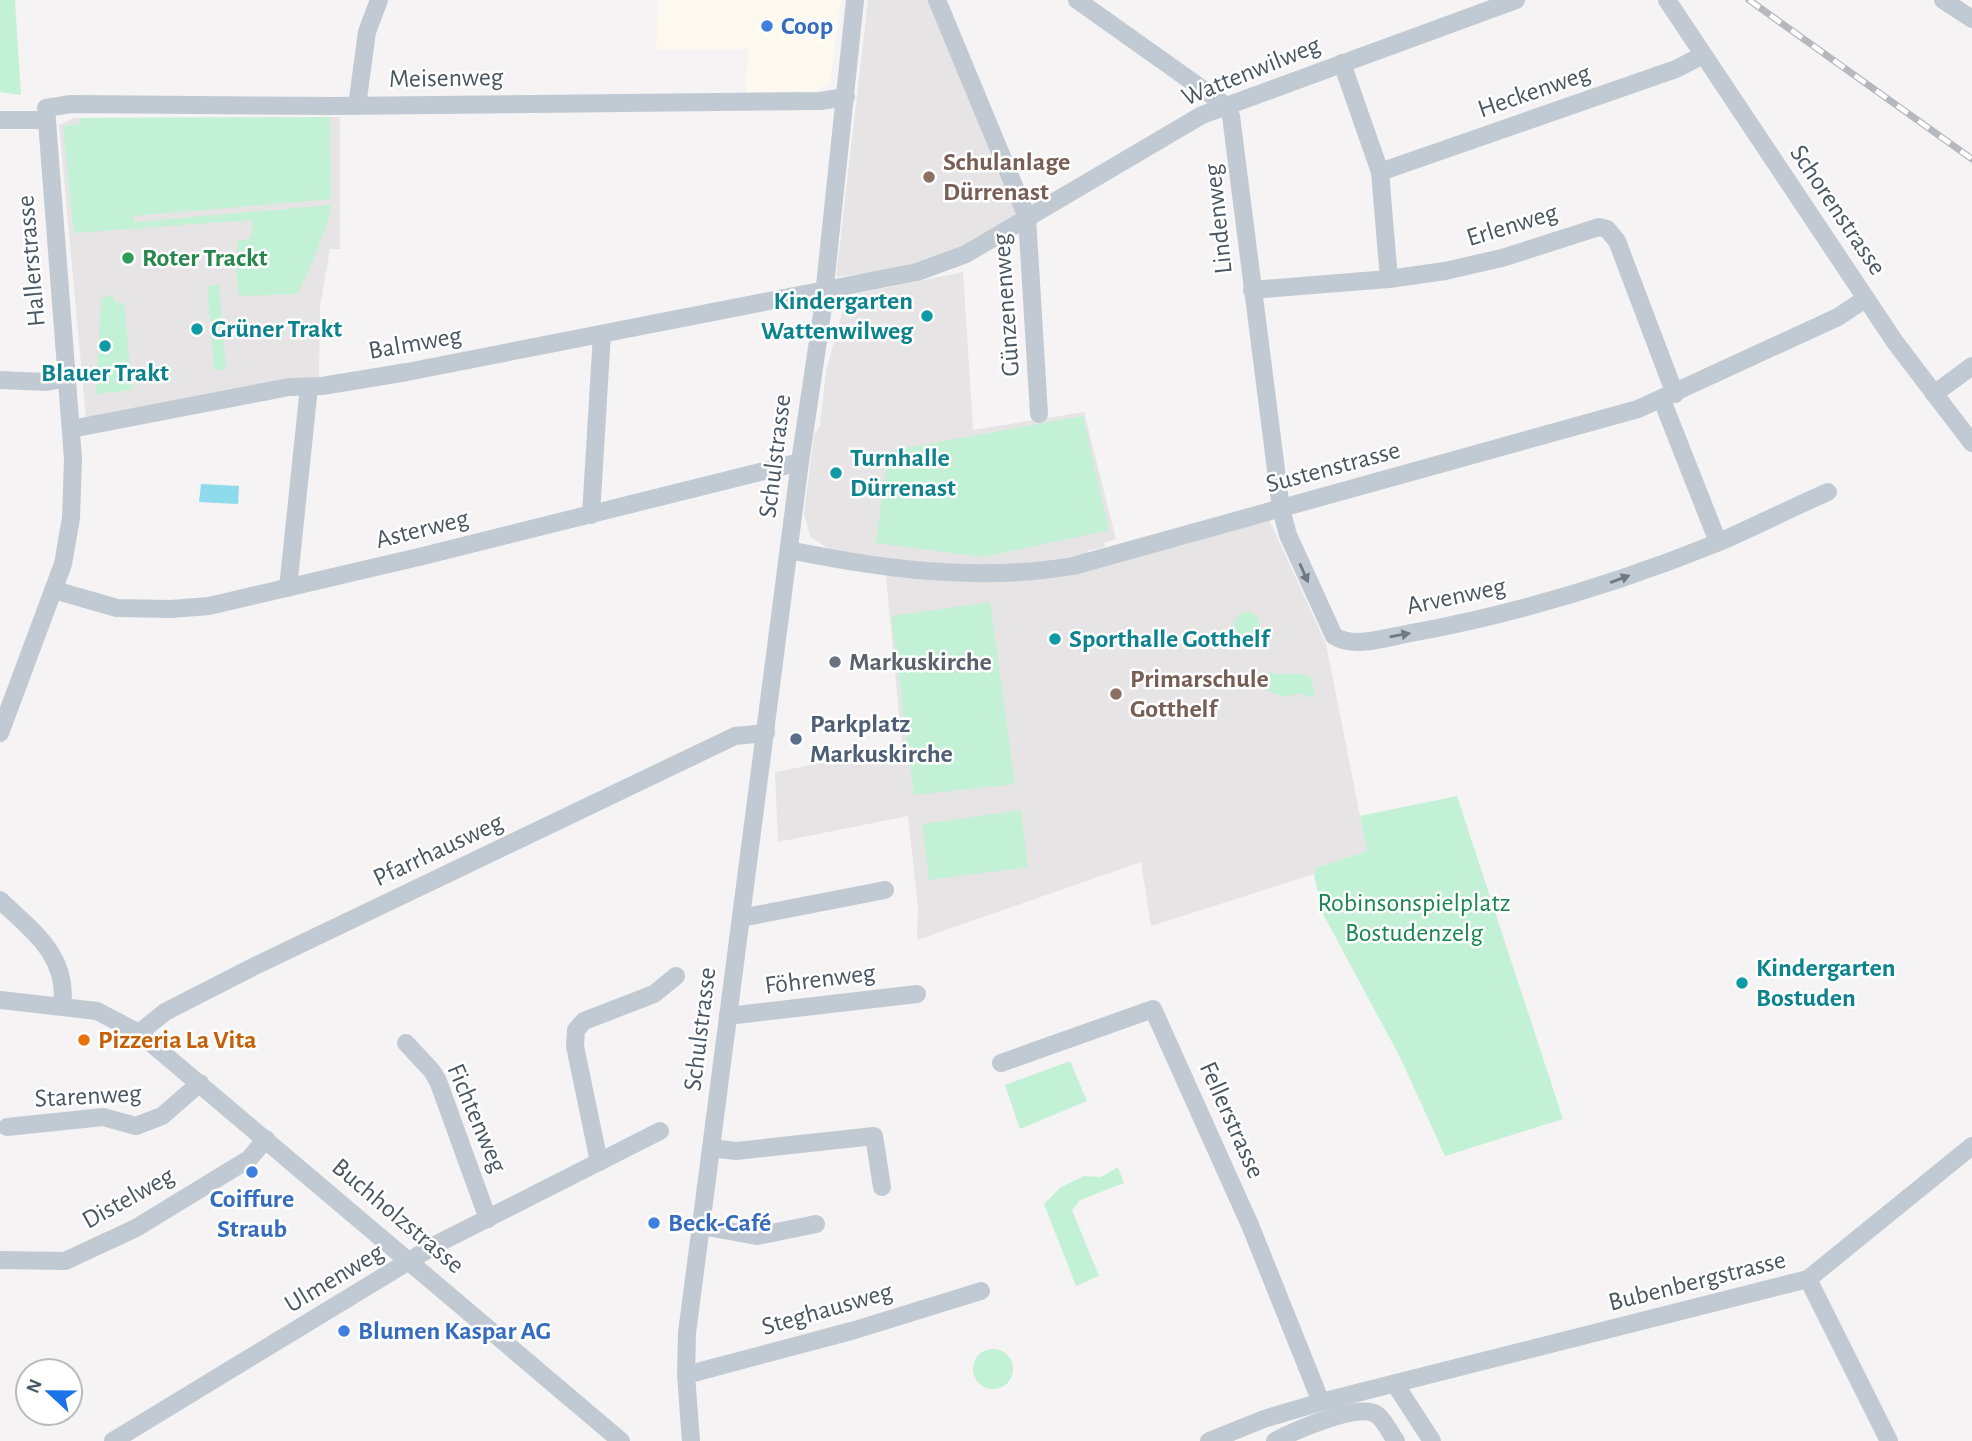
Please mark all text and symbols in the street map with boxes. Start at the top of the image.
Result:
place label: Coop [781,13,833,39]
marker: Coop [759,18,775,34]
street label: Wattenwilweg [1178,31,1324,111]
street label: Heckenweg [1474,60,1594,122]
street label: Meisenweg [389,64,504,92]
street label: Schorenstrasse [1785,140,1891,280]
place label: Schulanlage Dürrenast [943,149,1070,205]
street label: Lindenweg [1199,162,1237,275]
marker: Schulanlage Dürrenast [921,169,937,185]
street label: Hallerstrasse [12,194,50,328]
street label: Erlenweg [1463,199,1561,251]
street label: Günzenenweg [988,232,1024,378]
place label: Roter Trackt [142,245,268,271]
marker: Roter Trackt [120,250,136,266]
place label: Kindergarten Wattenwilweg [761,288,914,344]
marker: Kindergarten Wattenwilweg [919,308,935,324]
place label: Grüner Trakt [211,316,342,342]
marker: Grüner Trakt [189,321,205,337]
street label: Balmweg [366,322,464,364]
marker: Blauer Trakt [97,338,113,354]
place label: Blauer Trakt [41,360,169,386]
street label: Schulstrasse [755,393,795,519]
street label: Sustenstrasse [1263,437,1403,497]
place label: Turnhalle Dürrenast [850,445,956,501]
marker: Turnhalle Dürrenast [828,465,844,481]
street label: Asterweg [373,505,471,553]
one-way arrow [1298,563,1310,583]
street label: Arvenweg [1404,573,1508,619]
one-way arrow [1610,573,1631,584]
place label: Sporthalle Gotthelf [1069,626,1272,652]
one-way arrow [1389,629,1411,640]
marker: Sporthalle Gotthelf [1047,631,1063,647]
place label: Markuskirche [849,649,992,675]
marker: Markuskirche [827,654,843,670]
place label: Primarschule Gotthelf [1130,666,1269,722]
marker: Primarschule Gotthelf [1108,686,1124,702]
place label: Parkplatz Markuskirche [810,711,953,767]
marker: Parkplatz Markuskirche [788,731,804,747]
street label: Pfarrhausweg [369,809,507,891]
park label: Robinsonspielplatz Bostudenzelg [1317,890,1511,946]
place label: Kindergarten Bostuden [1756,955,1895,1011]
street label: Föhrenweg [763,959,877,999]
street label: Schulstrasse [680,966,720,1092]
marker: Kindergarten Bostuden [1734,975,1750,991]
place label: Pizzeria La Vita [98,1027,257,1053]
marker: Pizzeria La Vita [76,1032,92,1048]
street label: Fellerstrasse [1195,1058,1269,1182]
street label: Fichtenweg [442,1060,512,1177]
street label: Starenweg [34,1080,143,1112]
street label: Buchholzstrasse [327,1154,469,1278]
street label: Distelweg [78,1162,179,1234]
marker: Coiffure Straub [244,1164,260,1180]
place label: Coiffure Straub [210,1186,294,1242]
place label: Beck-Café [668,1210,771,1236]
marker: Beck-Café [646,1215,662,1231]
street label: Ulmenweg [280,1238,388,1317]
street label: Bubenbergstrasse [1606,1246,1788,1316]
street label: Steghausweg [759,1278,896,1340]
place label: Blumen Kaspar AG [358,1318,551,1344]
marker: Blumen Kaspar AG [336,1323,352,1339]
north arrow [14,1357,84,1427]
text: N [23,1377,46,1396]

